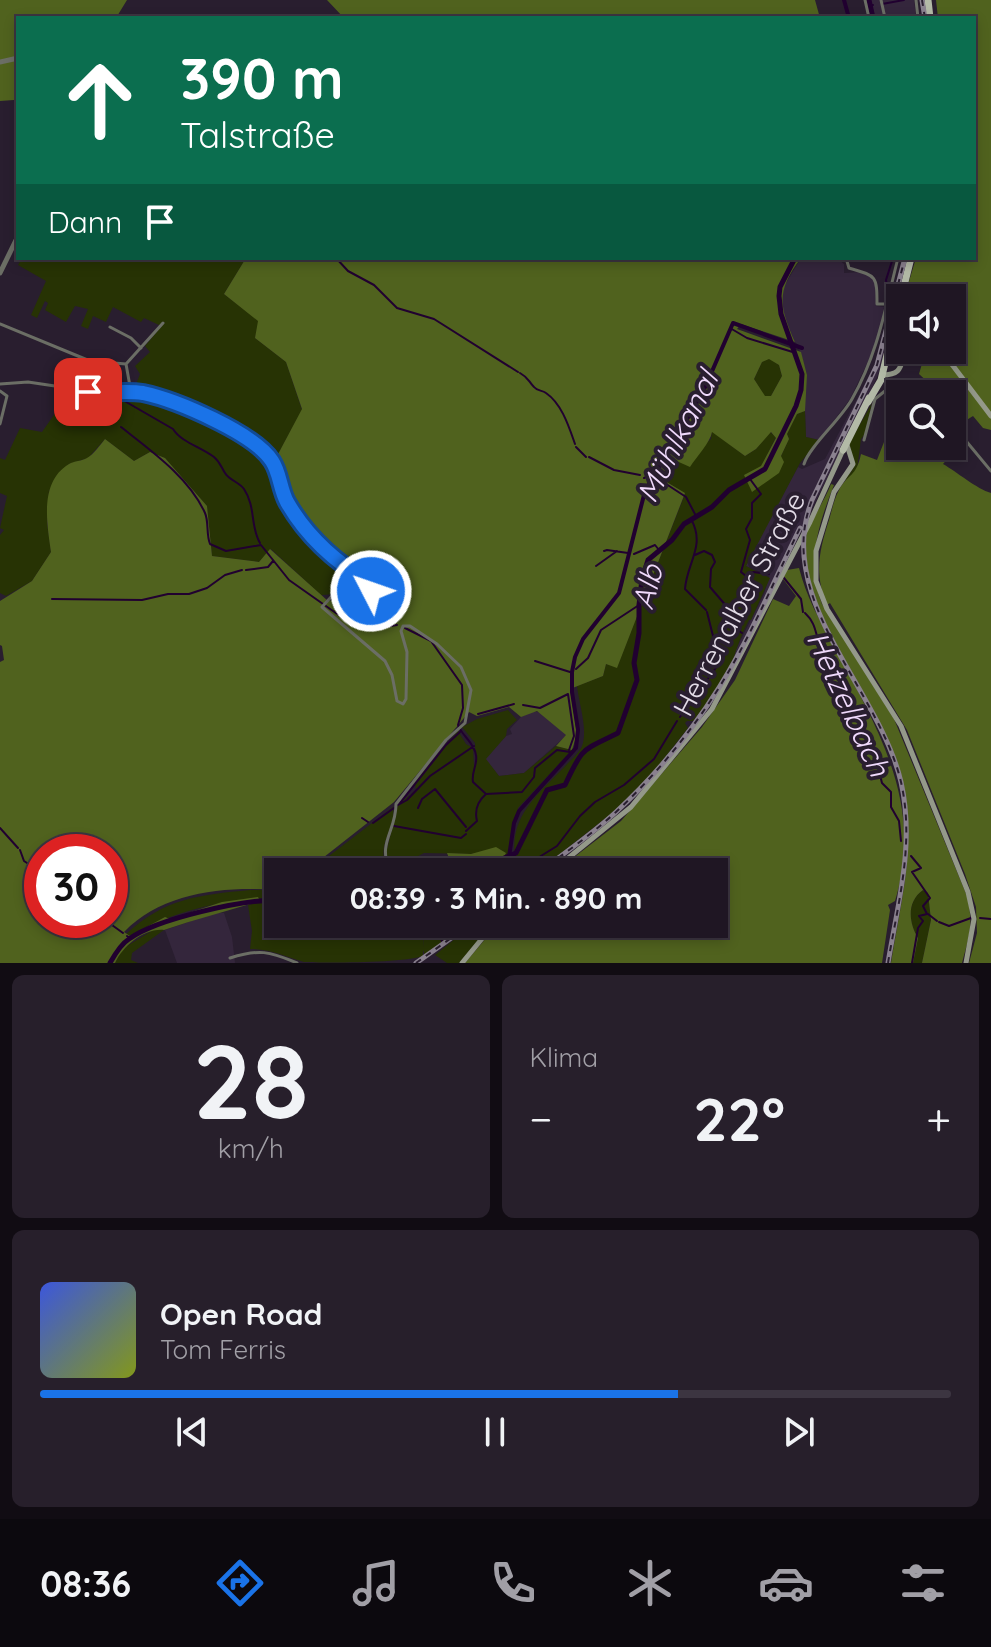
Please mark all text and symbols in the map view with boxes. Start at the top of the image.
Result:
text: 390 m [180,43,344,113]
icon: ahead [48,48,152,152]
text: Talstraße [180,112,335,157]
icon: arrive [138,200,182,244]
text: Dann [48,203,122,241]
map controls [886,284,966,460]
button: sound [886,284,966,364]
pin [54,358,122,426]
water label: Mühlkanal [628,362,728,509]
icon: arrive [66,370,110,414]
button: search [886,380,966,460]
street label: Herrenalber Straße [665,486,812,722]
position arrow [329,549,413,633]
water label: Alb [623,559,671,613]
water label: Hetzelbach [799,625,899,783]
speed limit sign: 30 [24,834,128,938]
text: 08:39 · 3 Min. · 890 m [350,879,642,917]
text: 28 [193,1015,309,1145]
text: Klima [530,1041,598,1074]
text: 22° [693,1081,785,1156]
text: − [530,1091,552,1146]
text: + [926,1091,951,1146]
text: km/h [218,1132,284,1165]
text: Open Road [160,1295,322,1333]
text: Tom Ferris [160,1333,286,1366]
icon: previous [170,1410,214,1454]
icon: pause [473,1410,517,1454]
icon: next [777,1410,821,1454]
icon: directions [212,1555,268,1611]
icon: music [348,1555,404,1611]
icon: phone [485,1555,541,1611]
icon: climate [622,1555,678,1611]
icon: car [758,1555,814,1611]
icon: filters [895,1555,951,1611]
text: 08:36 [40,1561,131,1606]

